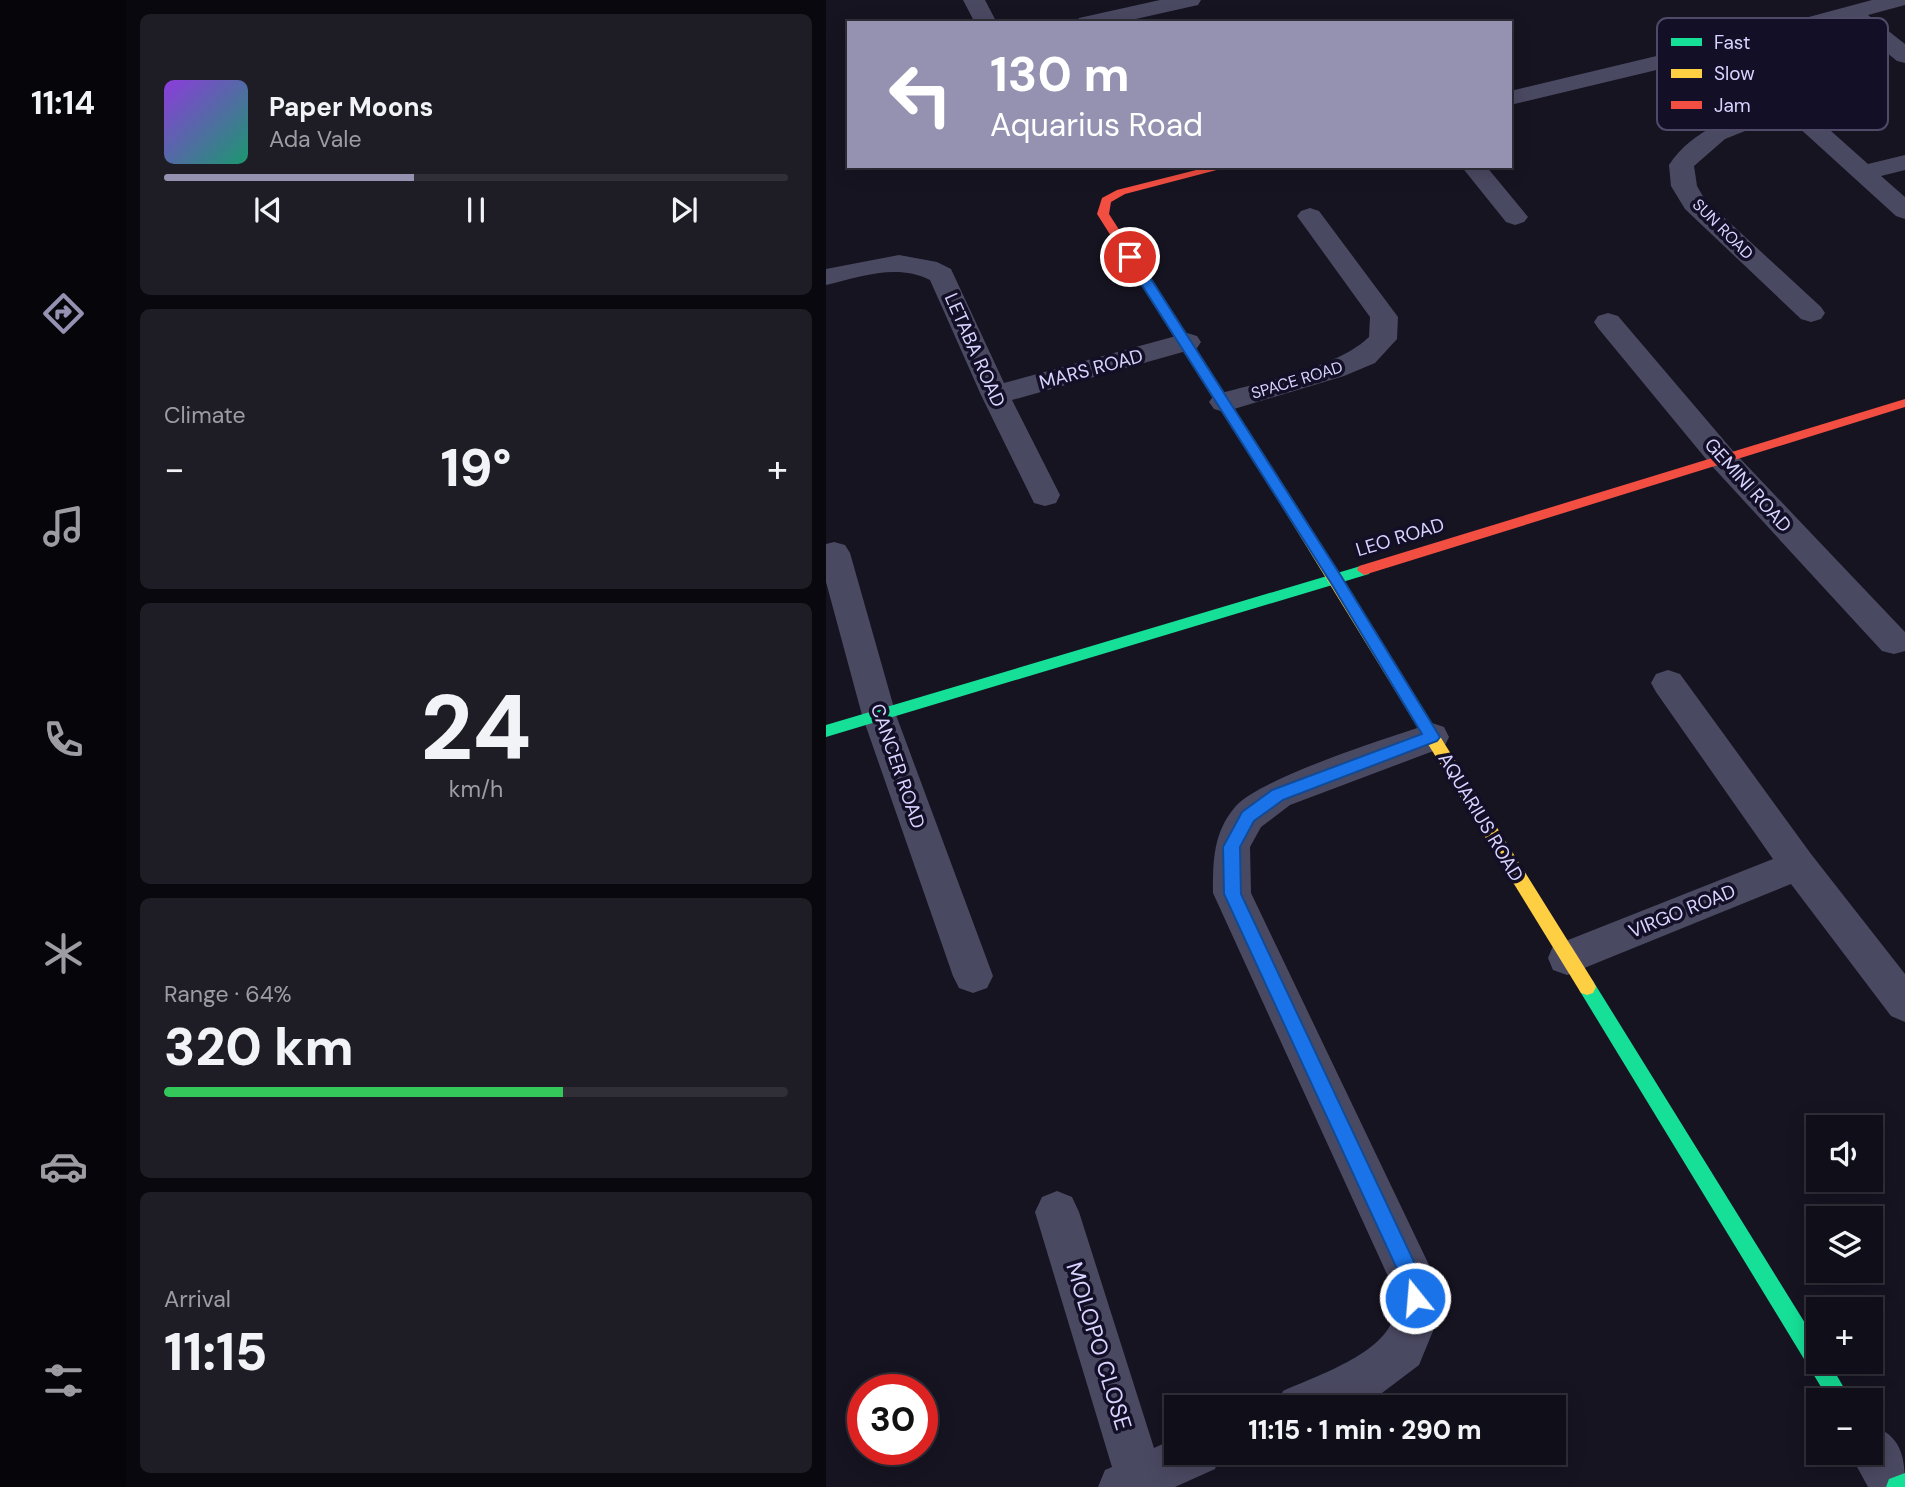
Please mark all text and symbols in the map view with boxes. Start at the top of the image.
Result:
legend [1657,18,1888,130]
text: Fast [1714,30,1750,55]
text: 130 m [990,42,1130,106]
icon: left [875,49,966,140]
text: Slow [1714,61,1755,86]
text: 11:14 [31,82,95,124]
text: Paper Moons [269,90,433,124]
text: Jam [1714,93,1751,118]
text: Aquarius Road [990,104,1203,146]
text: Ada Vale [269,124,362,154]
icon: previous [249,191,287,229]
icon: pause [457,191,495,229]
icon: next [665,191,703,229]
street label: SUN ROAD [1688,194,1758,264]
pin [1100,227,1160,287]
icon: arrive [1111,238,1149,276]
icon: directions [39,289,88,338]
street label: LETABA ROAD [939,289,1011,411]
street label: MARS ROAD [1036,343,1146,395]
street label: SPACE ROAD [1249,356,1345,404]
text: Climate [164,400,246,430]
street label: GEMINI ROAD [1699,432,1797,538]
text: 19° [440,434,512,502]
text: − [164,444,185,494]
text: + [767,444,788,494]
icon: music [39,502,88,551]
street label: LEO ROAD [1353,512,1447,562]
text: 24 [420,669,532,787]
street label: CANCER ROAD [865,700,931,832]
icon: phone [39,715,88,764]
street label: AQUARIUS ROAD [1433,748,1529,886]
text: km/h [449,774,503,804]
street label: VIRGO ROAD [1625,878,1739,944]
icon: climate [39,929,88,978]
text: Range · 64% [164,979,292,1009]
text: 320 km [164,1013,354,1081]
map controls [1806,1115,1883,1465]
button: sound [1806,1115,1883,1192]
icon: car [39,1142,88,1191]
button: layers [1806,1206,1883,1283]
street label: MOLOPO CLOSE [1059,1258,1139,1434]
position arrow [1378,1261,1452,1335]
text: Arrival [164,1284,231,1314]
button: + [1806,1297,1883,1374]
text: 11:15 [164,1318,267,1386]
icon: filters [39,1356,88,1405]
speed limit sign: 30 [847,1374,938,1465]
button: − [1806,1388,1883,1465]
text: 11:15 · 1 min · 290 m [1248,1413,1482,1447]

